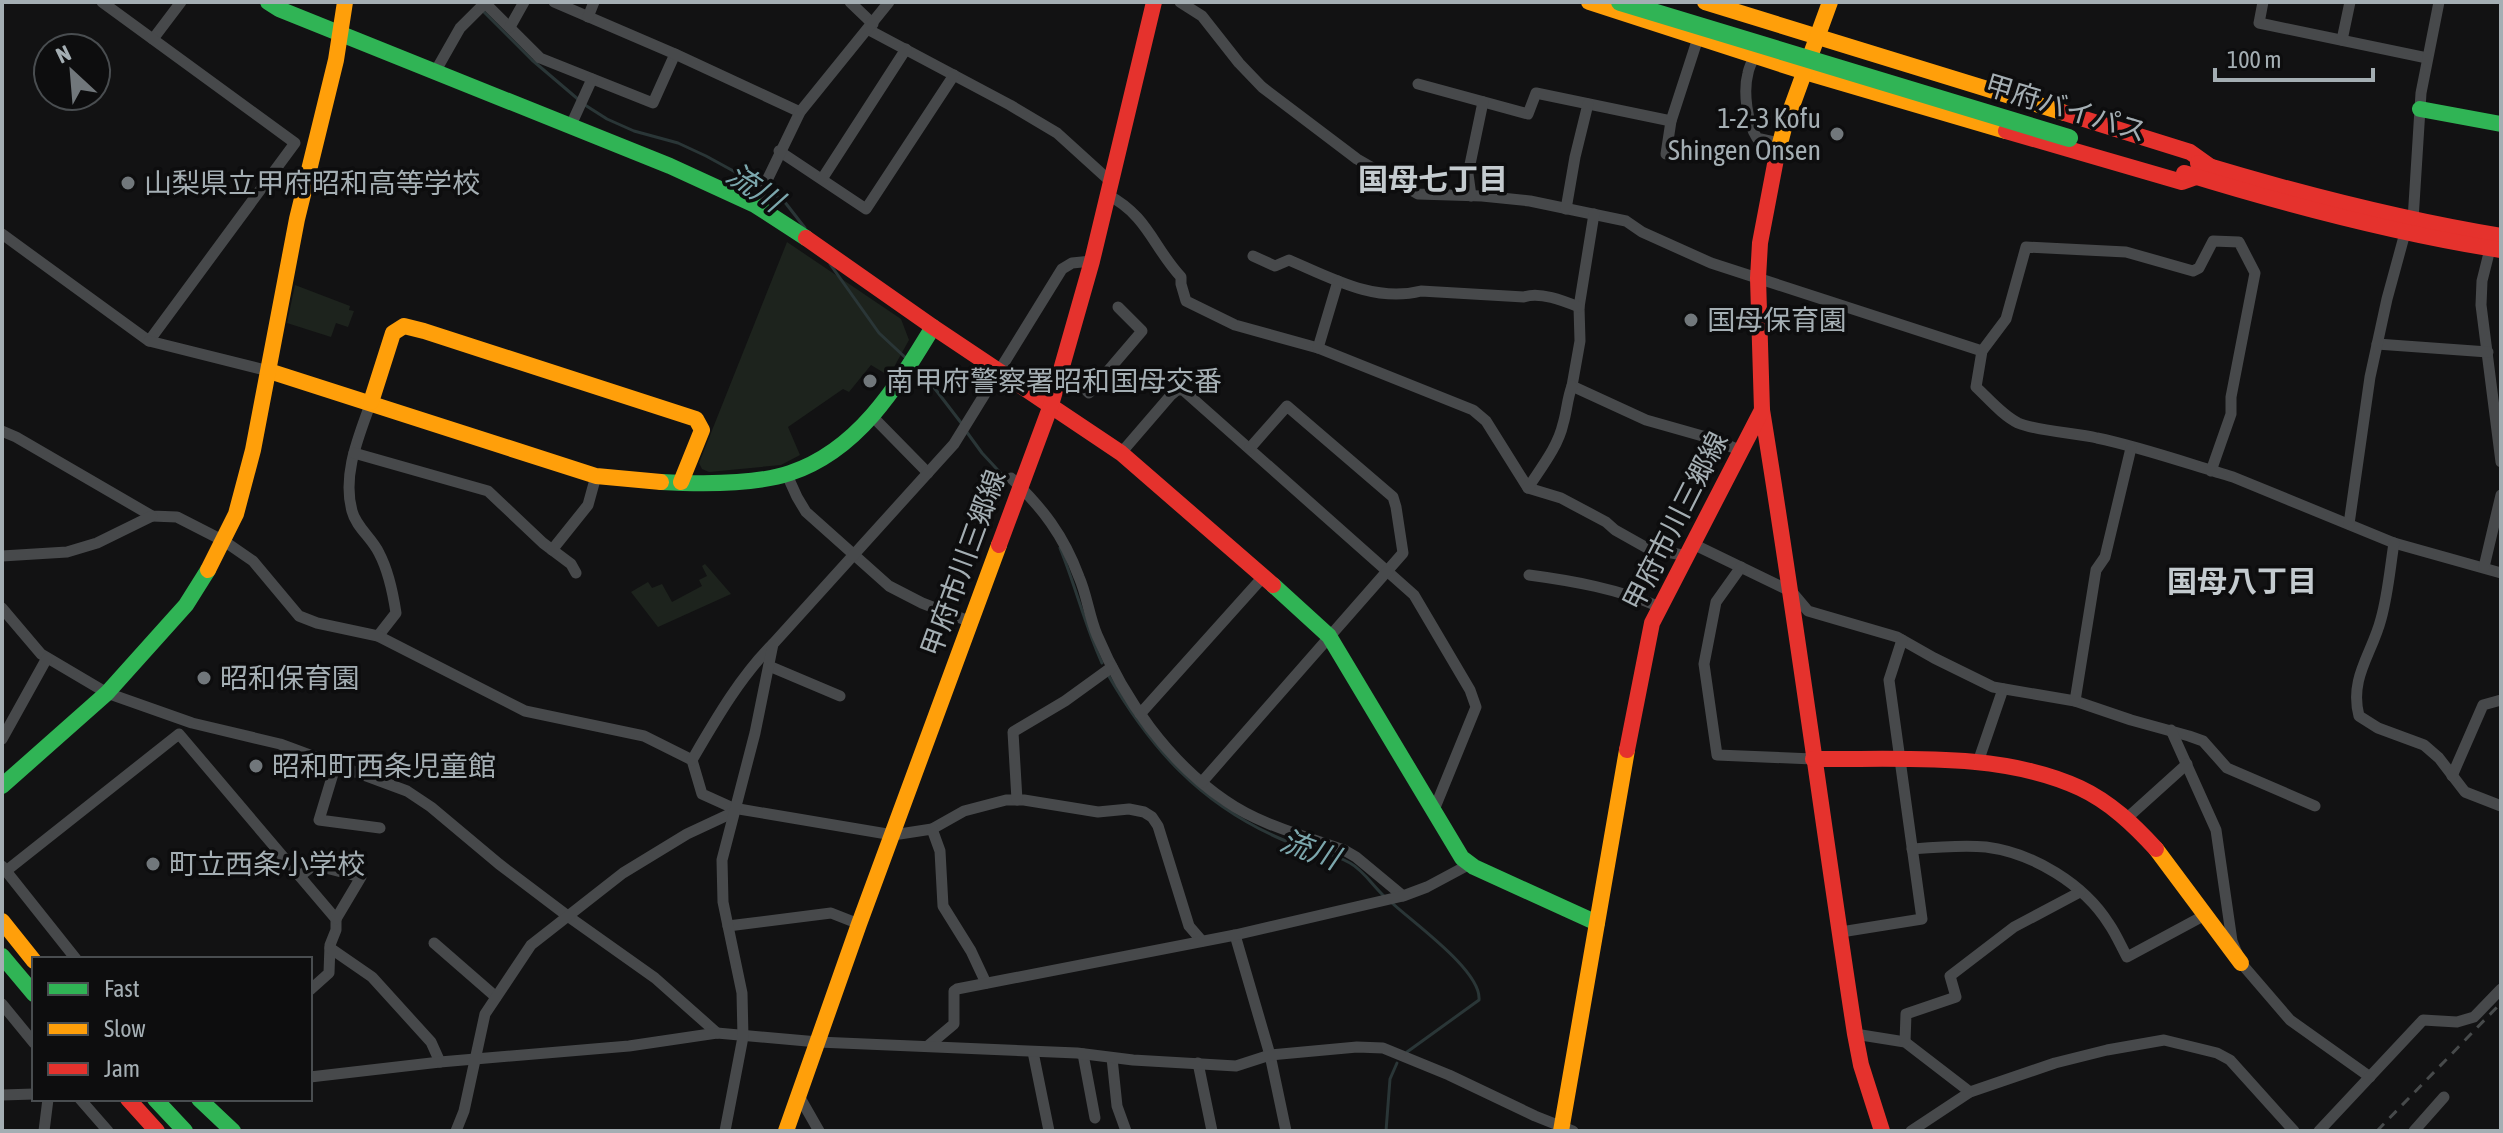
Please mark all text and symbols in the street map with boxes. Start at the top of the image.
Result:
north arrow [32,32,112,112]
scale bar [2215,32,2373,82]
text: N [52,39,75,69]
text: 100 m [2227,46,2281,73]
street label: 甲府バイパス [1981,68,2151,148]
place label: 1-2-3 Kofu Shingen Onsen [1668,102,1821,166]
marker: 1-2-3 Kofu Shingen Onsen [1828,125,1846,143]
water label: 流川 [721,156,792,220]
district label: 国母七丁目 [1358,162,1508,196]
place label: 山梨県立甲府昭和高等学校 [144,167,480,199]
marker: 山梨県立甲府昭和高等学校 [119,174,137,192]
place label: 国母保育園 [1707,304,1847,336]
marker: 国母保育園 [1682,311,1700,329]
place label: 南甲府警察署昭和国母交番 [886,365,1222,397]
marker: 南甲府警察署昭和国母交番 [861,372,879,390]
street label: 甲府市川三郷線 [1616,426,1734,616]
street label: 甲府市川三郷線 [914,465,1012,661]
district label: 国母八丁目 [2167,564,2317,598]
place label: 昭和保育園 [220,662,360,694]
marker: 昭和保育園 [195,669,213,687]
place label: 昭和町西条児童館 [272,750,496,782]
marker: 昭和町西条児童館 [247,757,265,775]
water label: 流川 [1276,823,1347,876]
place label: 町立西条小学校 [169,848,365,880]
marker: 町立西条小学校 [144,855,162,873]
legend [32,957,312,1101]
text: Fast [104,975,140,1002]
text: Slow [104,1015,146,1042]
text: Jam [104,1055,140,1082]

